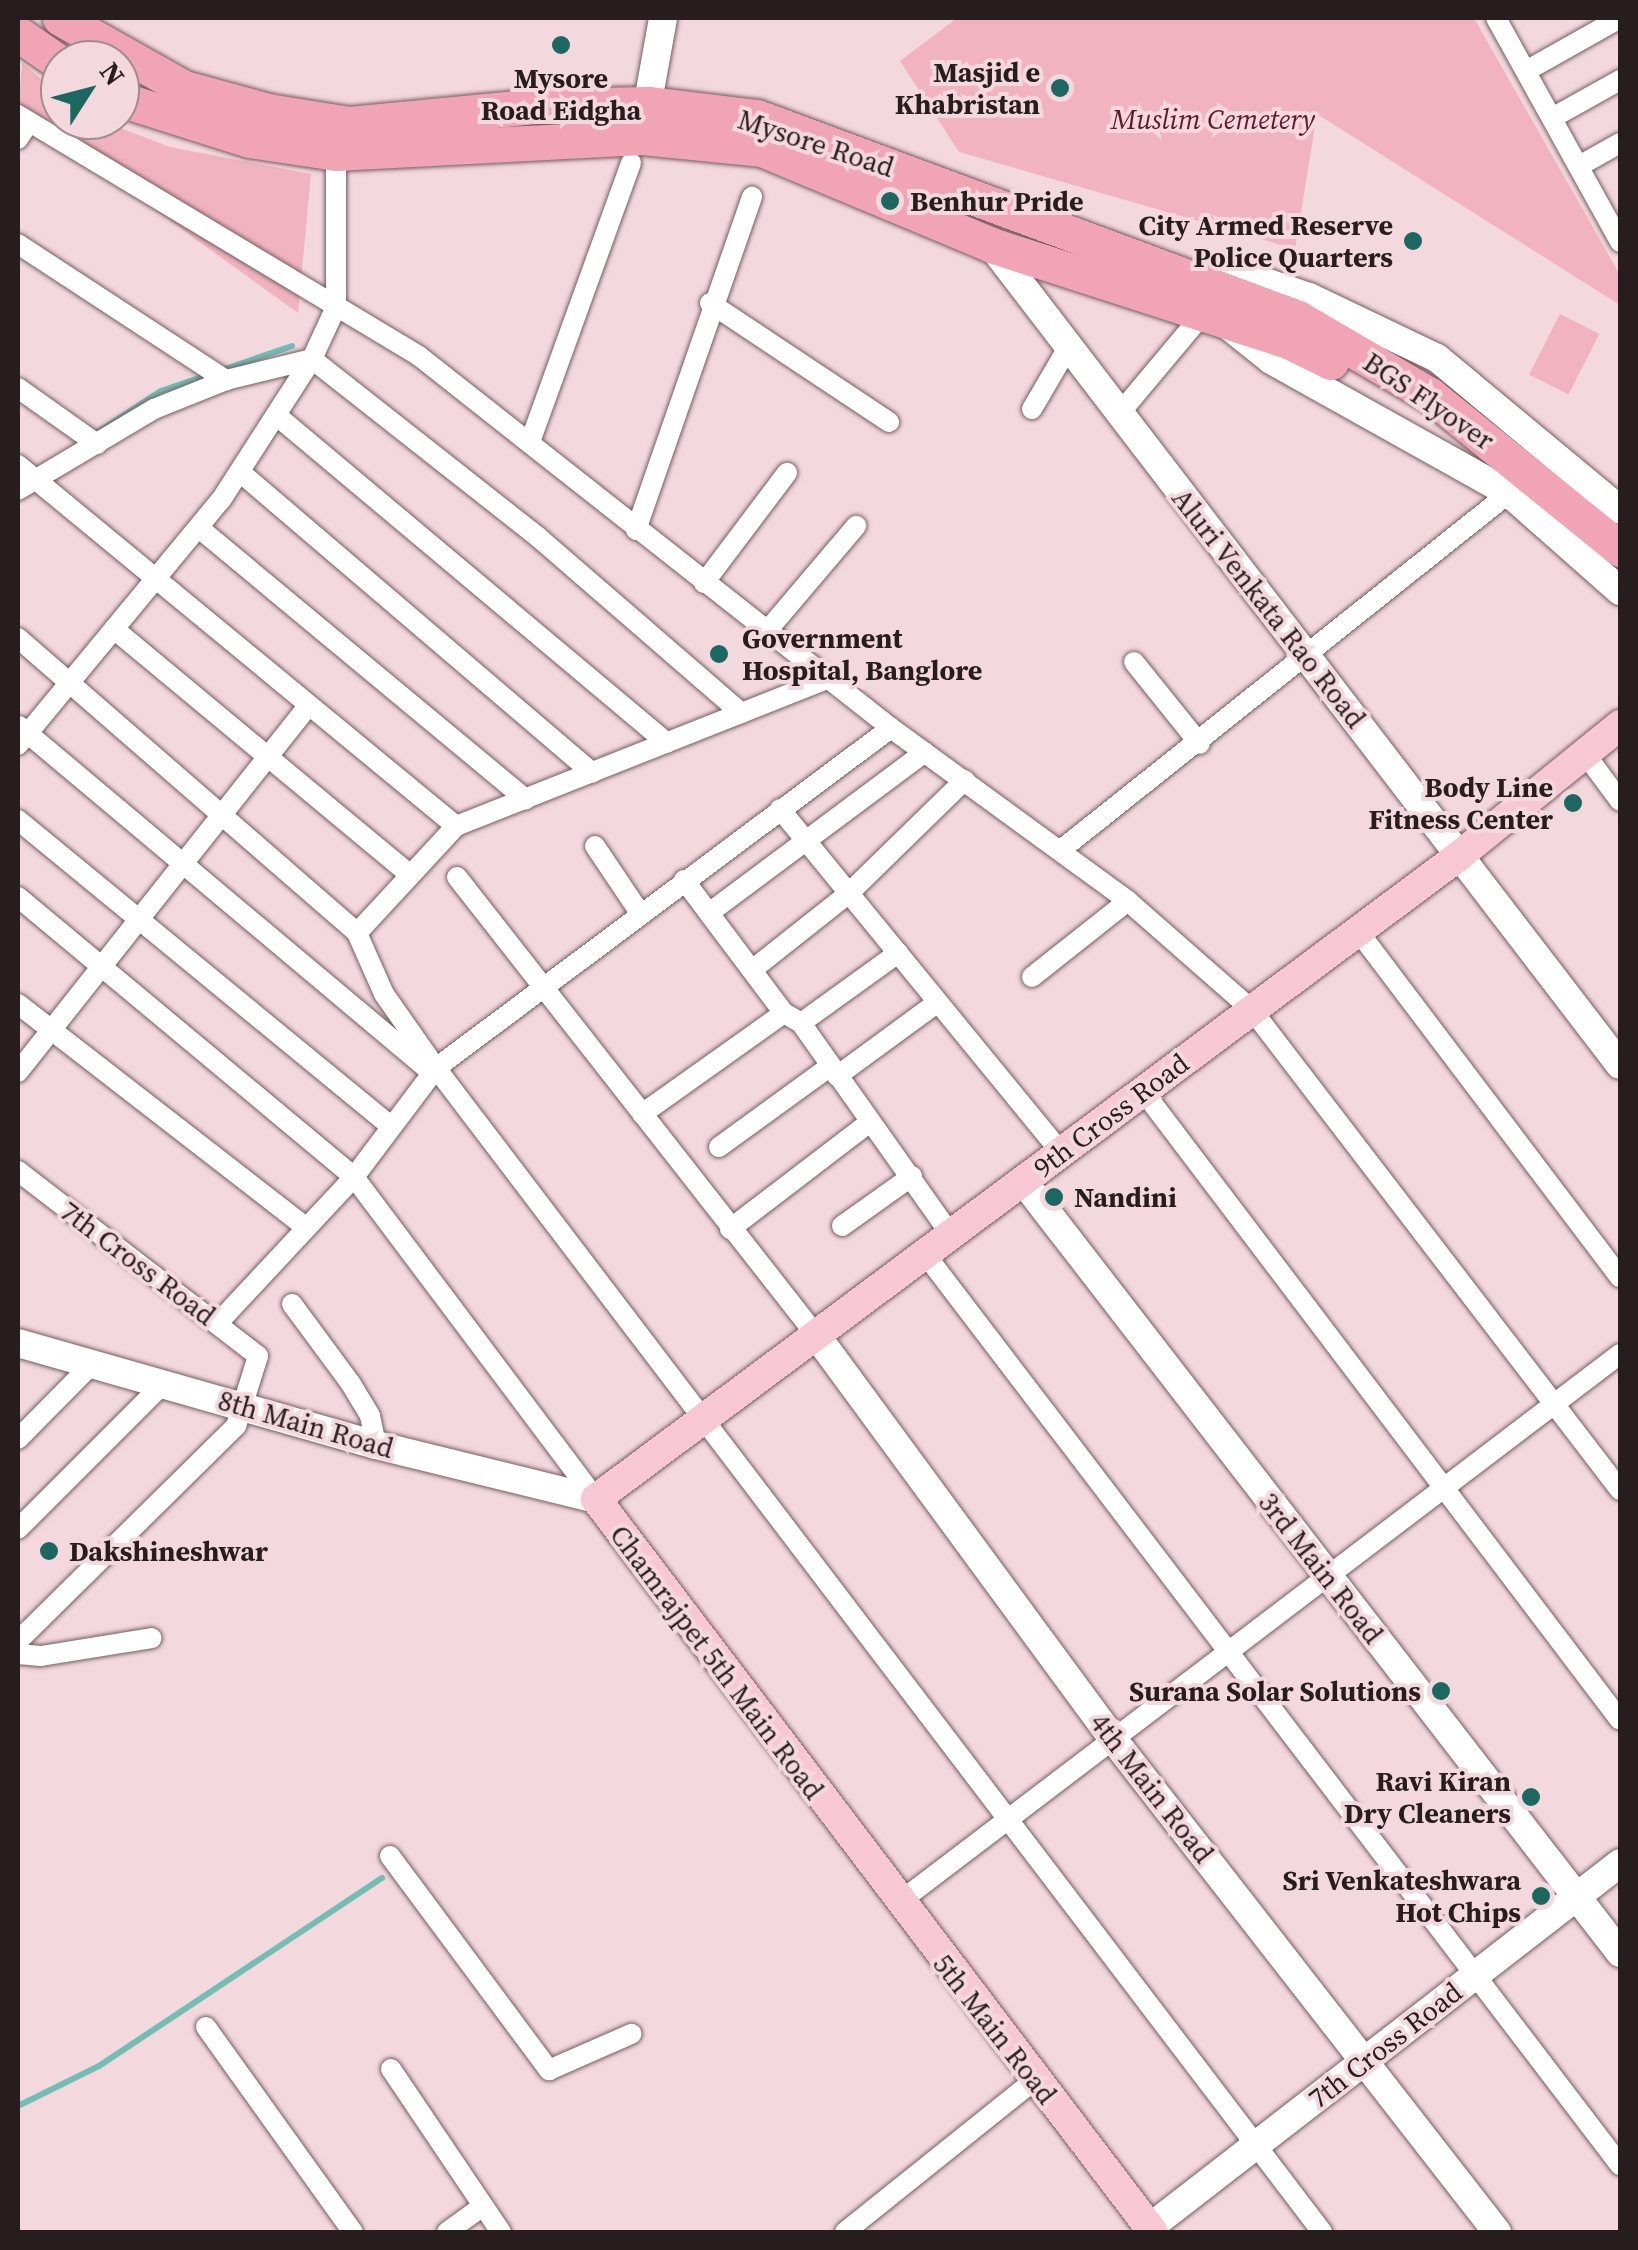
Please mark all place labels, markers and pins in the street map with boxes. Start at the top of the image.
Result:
marker: Mysore Road Eidgha [550,34,572,56]
place label: Masjid e Khabristan [895,55,1040,121]
place label: Mysore Road Eidgha [481,61,641,127]
marker: Masjid e Khabristan [1049,77,1071,99]
place label: Benhur Pride [910,184,1084,218]
marker: Benhur Pride [879,190,901,212]
place label: City Armed Reserve Police Quarters [1138,208,1393,274]
marker: City Armed Reserve Police Quarters [1402,230,1424,252]
place label: Government Hospital, Banglore [742,621,982,687]
marker: Government Hospital, Banglore [706,641,732,667]
place label: Body Line Fitness Center [1369,770,1553,836]
marker: Body Line Fitness Center [1562,792,1584,814]
place label: Nandini [1074,1180,1177,1214]
marker: Nandini [1043,1186,1065,1208]
place label: Dakshineshwar [69,1534,268,1568]
marker: Dakshineshwar [38,1540,60,1562]
place label: Surana Solar Solutions [1129,1674,1421,1708]
marker: Surana Solar Solutions [1430,1680,1452,1702]
place label: Ravi Kiran Dry Cleaners [1344,1764,1511,1830]
marker: Ravi Kiran Dry Cleaners [1520,1786,1542,1808]
place label: Sri Venkateshwara Hot Chips [1282,1863,1521,1929]
marker: Sri Venkateshwara Hot Chips [1530,1885,1552,1907]

